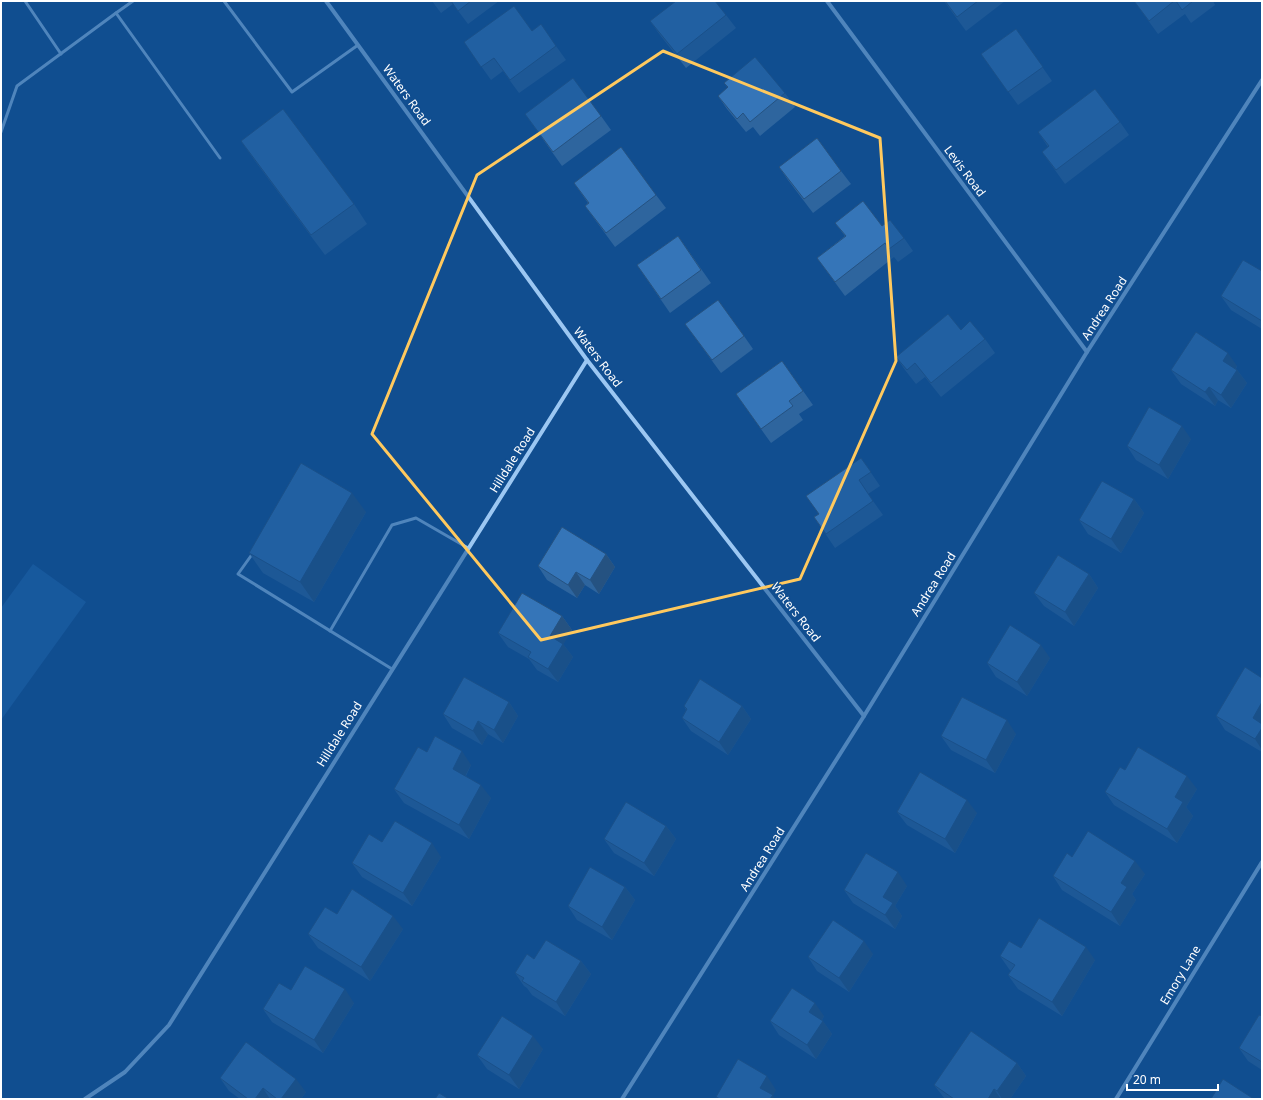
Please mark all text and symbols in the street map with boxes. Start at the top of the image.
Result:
street label: Waters Road [379,61,435,129]
street label: Levis Road [940,142,990,200]
street label: Andrea Road [1077,273,1131,343]
street label: Waters Road [570,323,626,391]
street label: Hilldale Road [485,424,539,496]
street label: Andrea Road [907,549,959,619]
street label: Waters Road [767,579,825,645]
street label: Hilldale Road [312,698,366,770]
street label: Andrea Road [736,824,788,894]
street label: Emory Lane [1156,942,1205,1008]
scale bar [1127,1066,1218,1092]
text: 20 m [1133,1071,1161,1088]

